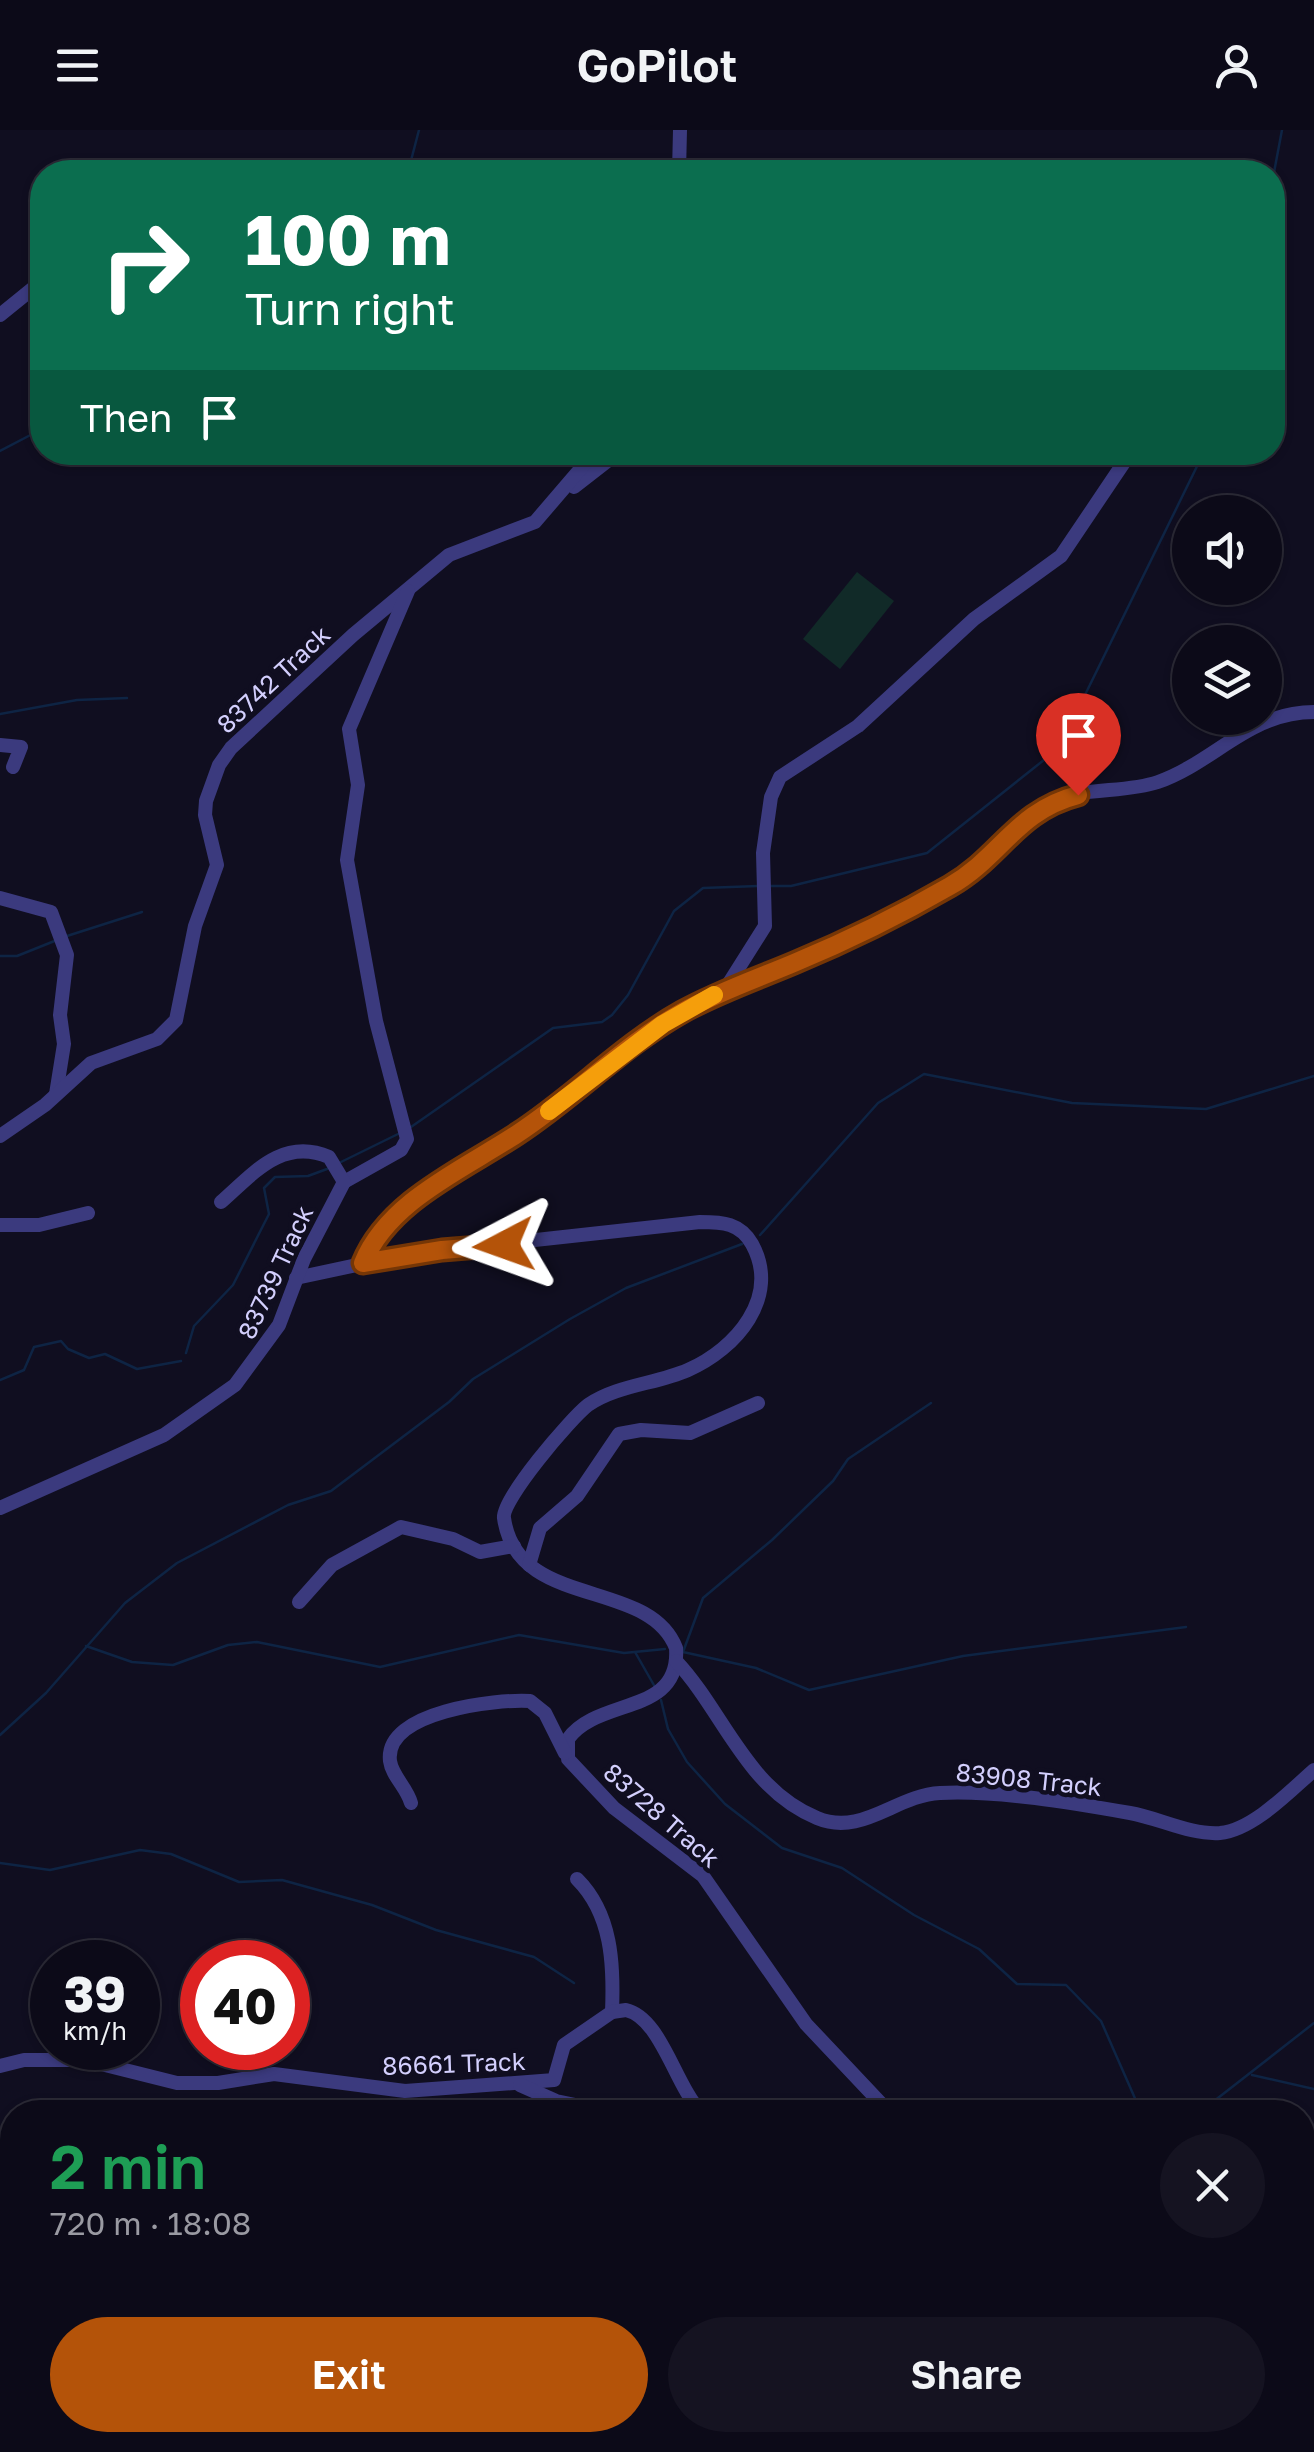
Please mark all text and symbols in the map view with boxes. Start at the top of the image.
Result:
icon: menu [50,38,105,93]
text: GoPilot [576,38,738,92]
icon: person [1209,38,1264,93]
text: 100 m [245,196,451,280]
icon: right [80,200,210,330]
text: Turn right [245,281,455,335]
icon: arrive [192,390,247,445]
text: Then [80,395,172,440]
map controls [1172,495,1282,735]
button: sound [1172,495,1282,605]
street label: 83742 Track [210,619,336,739]
button: layers [1172,625,1282,735]
pin [1036,693,1121,796]
icon: arrive [1051,708,1106,763]
position arrow [452,1193,556,1297]
street label: 83739 Track [231,1200,319,1344]
street label: 83728 Track [598,1756,726,1874]
street label: 83908 Track [954,1756,1104,1802]
speed limit sign: 40 [180,1940,310,2070]
text: 39 [64,1963,126,2023]
text: km/h [63,2015,127,2046]
street label: 86661 Track [382,2045,526,2081]
text: 2 min [50,2130,206,2202]
button: close [1160,2133,1265,2238]
text: 720 m · 18:08 [50,2204,251,2242]
button: Exit [50,2317,648,2432]
button: Share [668,2317,1265,2432]

